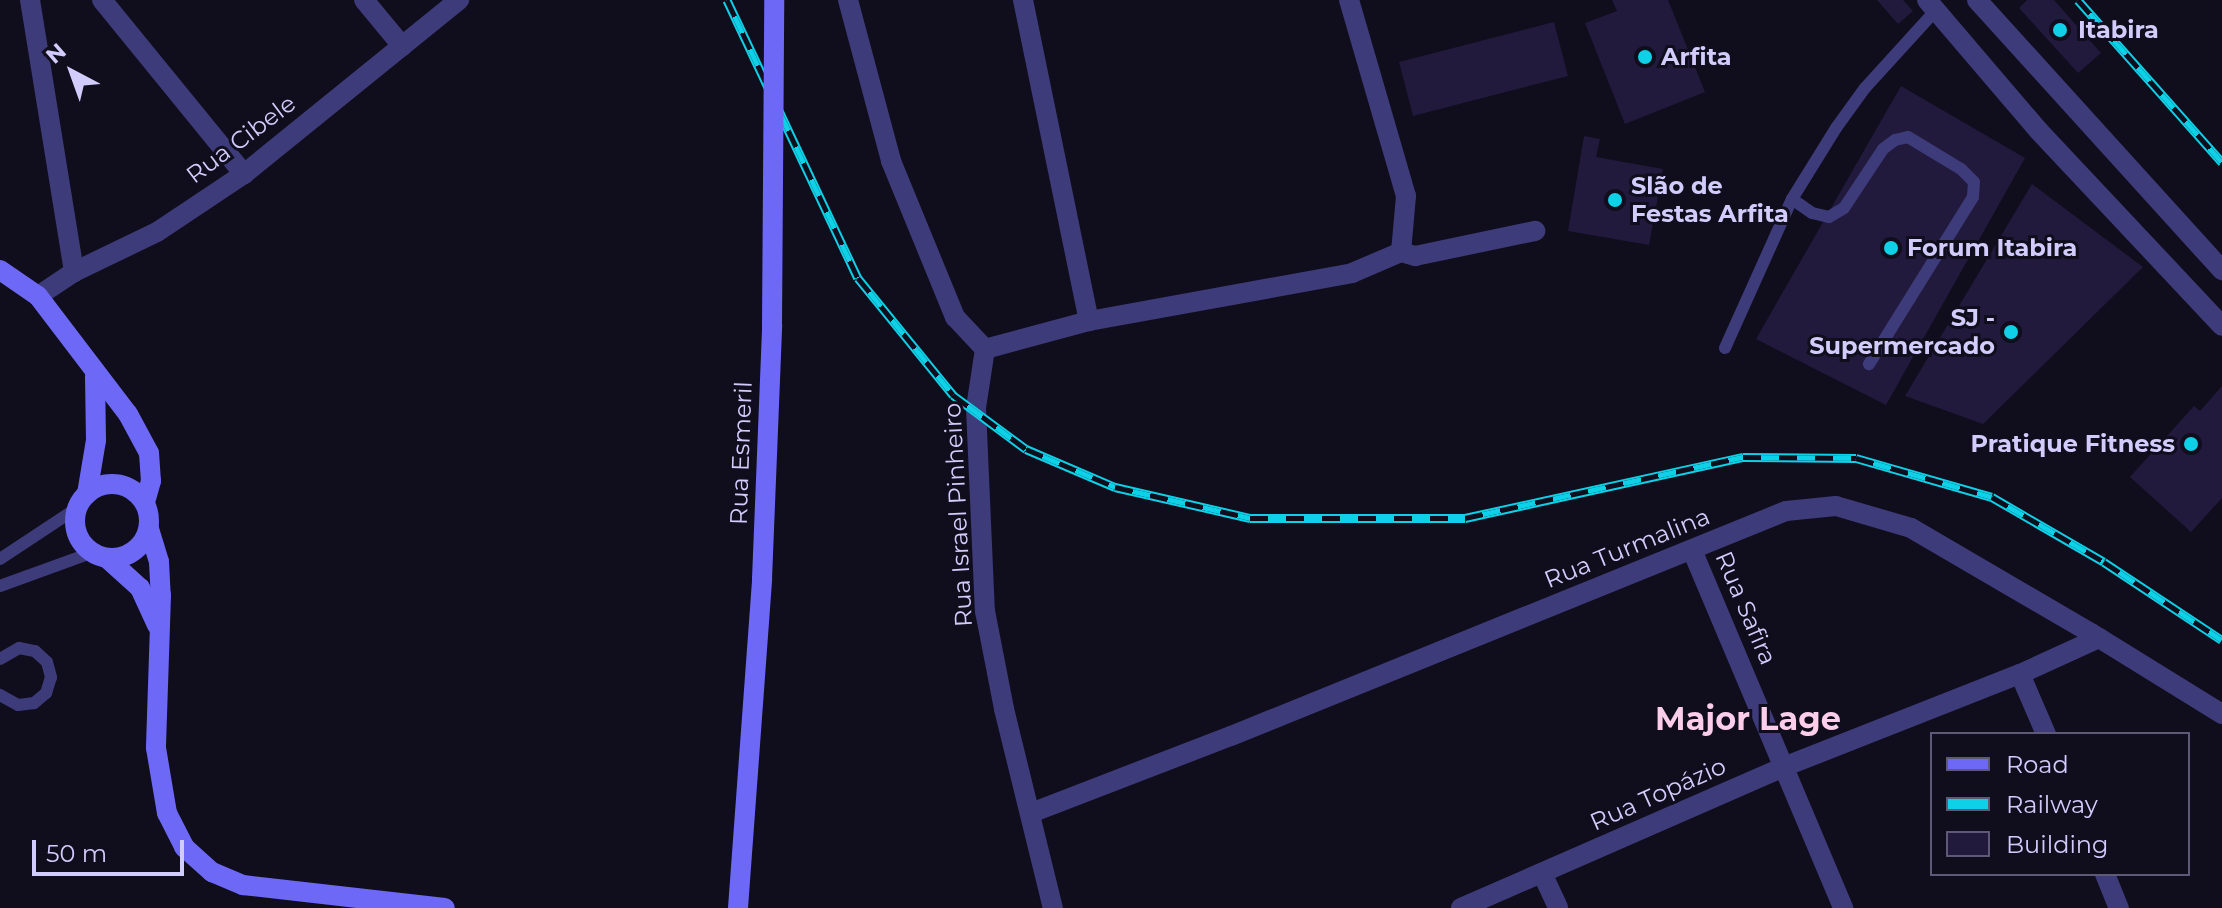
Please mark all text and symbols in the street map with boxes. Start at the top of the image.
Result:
place label: Itabira [2078,16,2159,44]
marker: Itabira [2049,19,2071,41]
north arrow [32,32,112,112]
text: N [40,37,71,70]
place label: Arfita [1661,43,1731,71]
marker: Arfita [1636,48,1654,66]
street label: Rua Cibele [181,89,301,189]
place label: Slão de Festas Arfita [1631,172,1789,228]
marker: Slão de Festas Arfita [1606,191,1624,209]
place label: Forum Itabira [1907,234,2077,262]
marker: Forum Itabira [1882,239,1900,257]
place label: SJ - Supermercado [1809,304,1995,360]
marker: SJ - Supermercado [2002,323,2020,341]
street label: Rua Esmeril [724,381,758,525]
street label: Rua Israel Pinheiro [938,402,978,628]
place label: Pratique Fitness [1971,430,2175,458]
marker: Pratique Fitness [2182,435,2200,453]
street label: Rua Turmalina [1540,502,1714,594]
street label: Rua Safira [1709,547,1783,669]
district label: Major Lage [1655,700,1841,738]
legend [1930,732,2190,876]
text: Road [2006,750,2069,779]
street label: Rua Topázio [1586,751,1730,837]
text: Railway [2006,790,2098,819]
scale bar [36,824,188,874]
text: Building [2006,830,2109,859]
text: 50 m [46,839,107,868]

